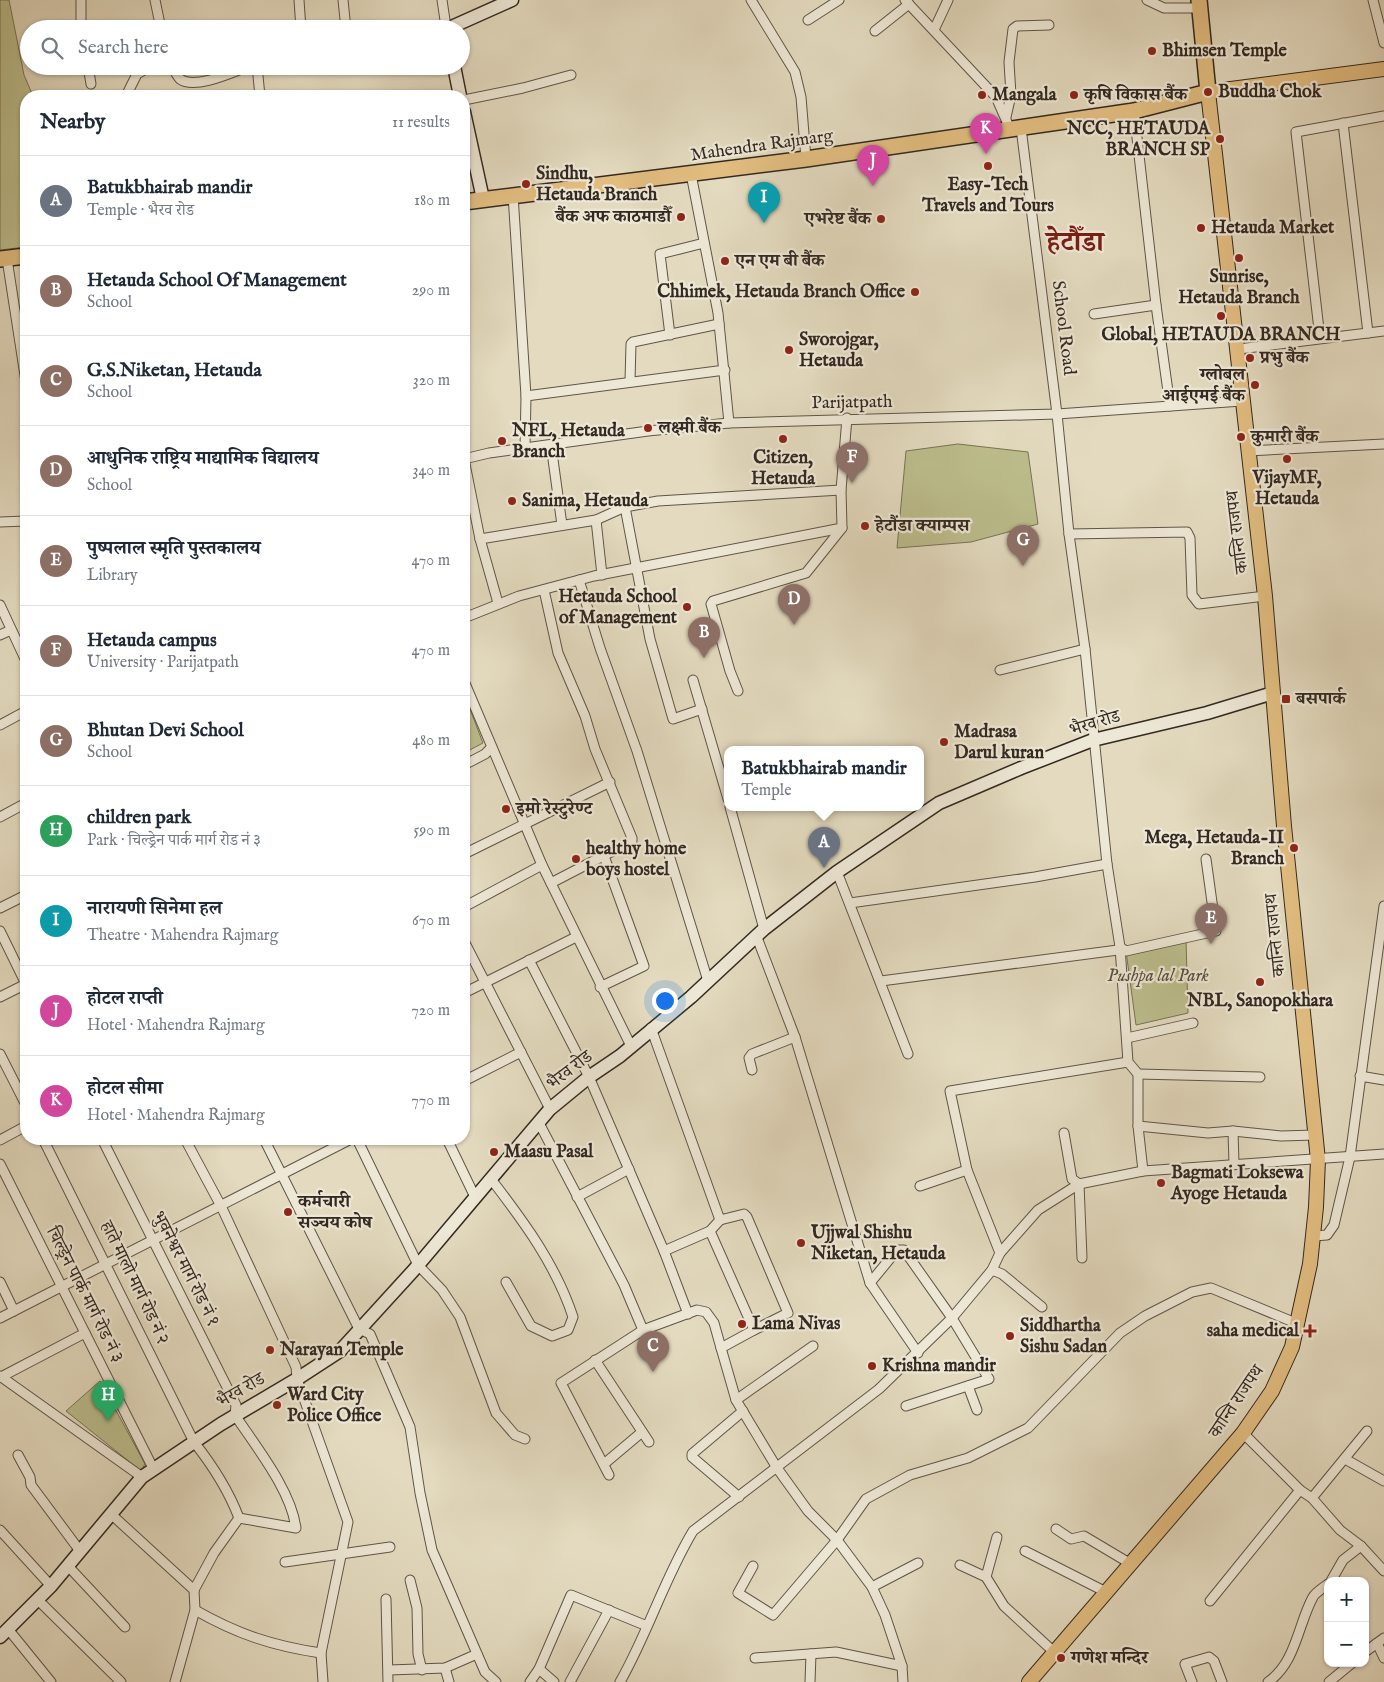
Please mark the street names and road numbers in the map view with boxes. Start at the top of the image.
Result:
street label: Mahendra Rajmarg [689,125,835,167]
street label: School Road [1046,279,1080,377]
street label: Parijatpath [811,391,893,415]
street label: कान्ति राजपथ [1221,488,1255,576]
street label: भैरव रोड [1066,704,1125,743]
street label: कान्ति राजपथ [1260,891,1292,979]
street label: भैरव रोड [542,1044,599,1096]
street label: भुवनेश्वर मार्ग रोड नं १ [146,1208,224,1330]
street label: हाते मालो मार्ग रोड नं २ [94,1216,174,1349]
street label: चिल्ड्रेन पार्क मार्ग रोड नं ३ [39,1222,128,1367]
street label: कान्ति राजपथ [1204,1360,1271,1444]
street label: भैरव रोड [212,1366,271,1414]

